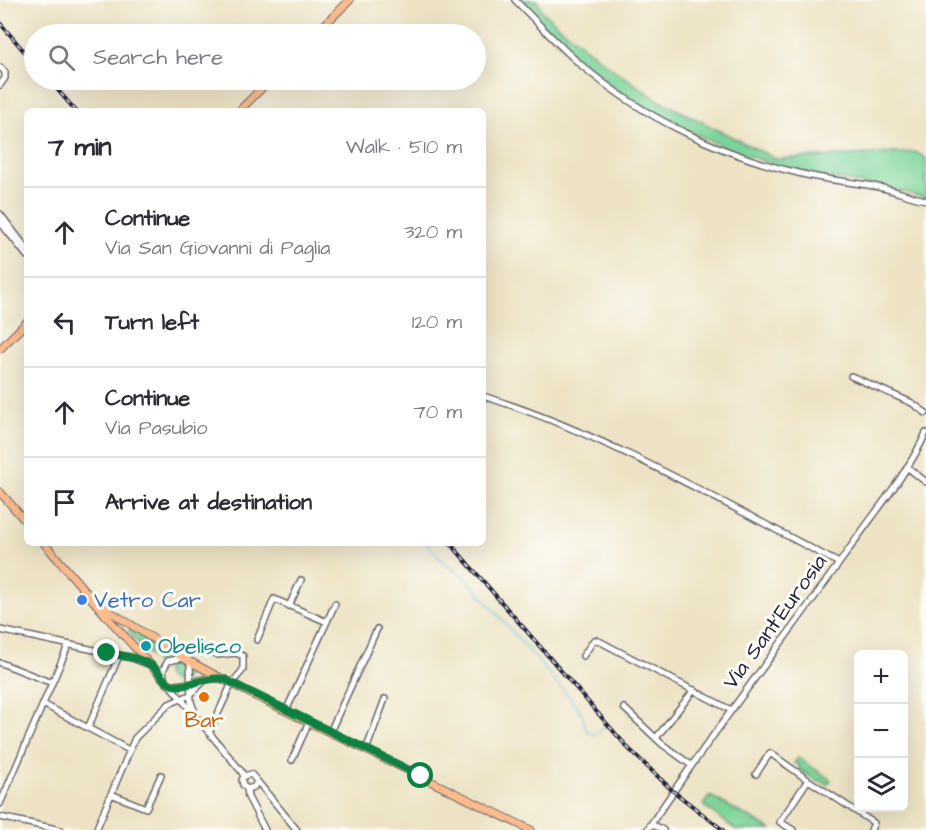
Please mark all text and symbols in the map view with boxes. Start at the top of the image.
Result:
search box [24,24,486,90]
icon: search [45,41,78,74]
text: Search here [93,42,223,73]
text: 7 min [48,129,112,165]
text: Walk · 510 m [346,133,462,161]
text: Continue [105,203,190,234]
icon: ahead [48,216,81,249]
text: 320 m [404,218,462,246]
text: Via San Giovanni di Paglia [105,234,330,262]
icon: left [48,306,81,339]
text: Turn left [105,307,199,338]
text: 120 m [412,308,462,336]
text: Continue [105,383,190,414]
icon: ahead [48,396,81,429]
text: 70 m [414,398,462,426]
text: Via Pasubio [105,414,207,442]
icon: arrive [48,486,81,519]
text: Arrive at destination [105,487,312,518]
street label: Via Sant'Eurosia [715,548,835,696]
place label: Vetro Car [94,585,201,616]
marker: Vetro Car [75,593,89,607]
place label: Obelisco [158,631,242,662]
route end [93,639,119,665]
marker: Obelisco [139,639,153,653]
map controls [854,650,908,812]
button: + [854,650,908,704]
marker: Bar [197,690,211,704]
button: − [854,704,908,758]
place label: Bar [185,705,223,736]
button: layers [854,758,908,812]
route start [407,762,433,788]

